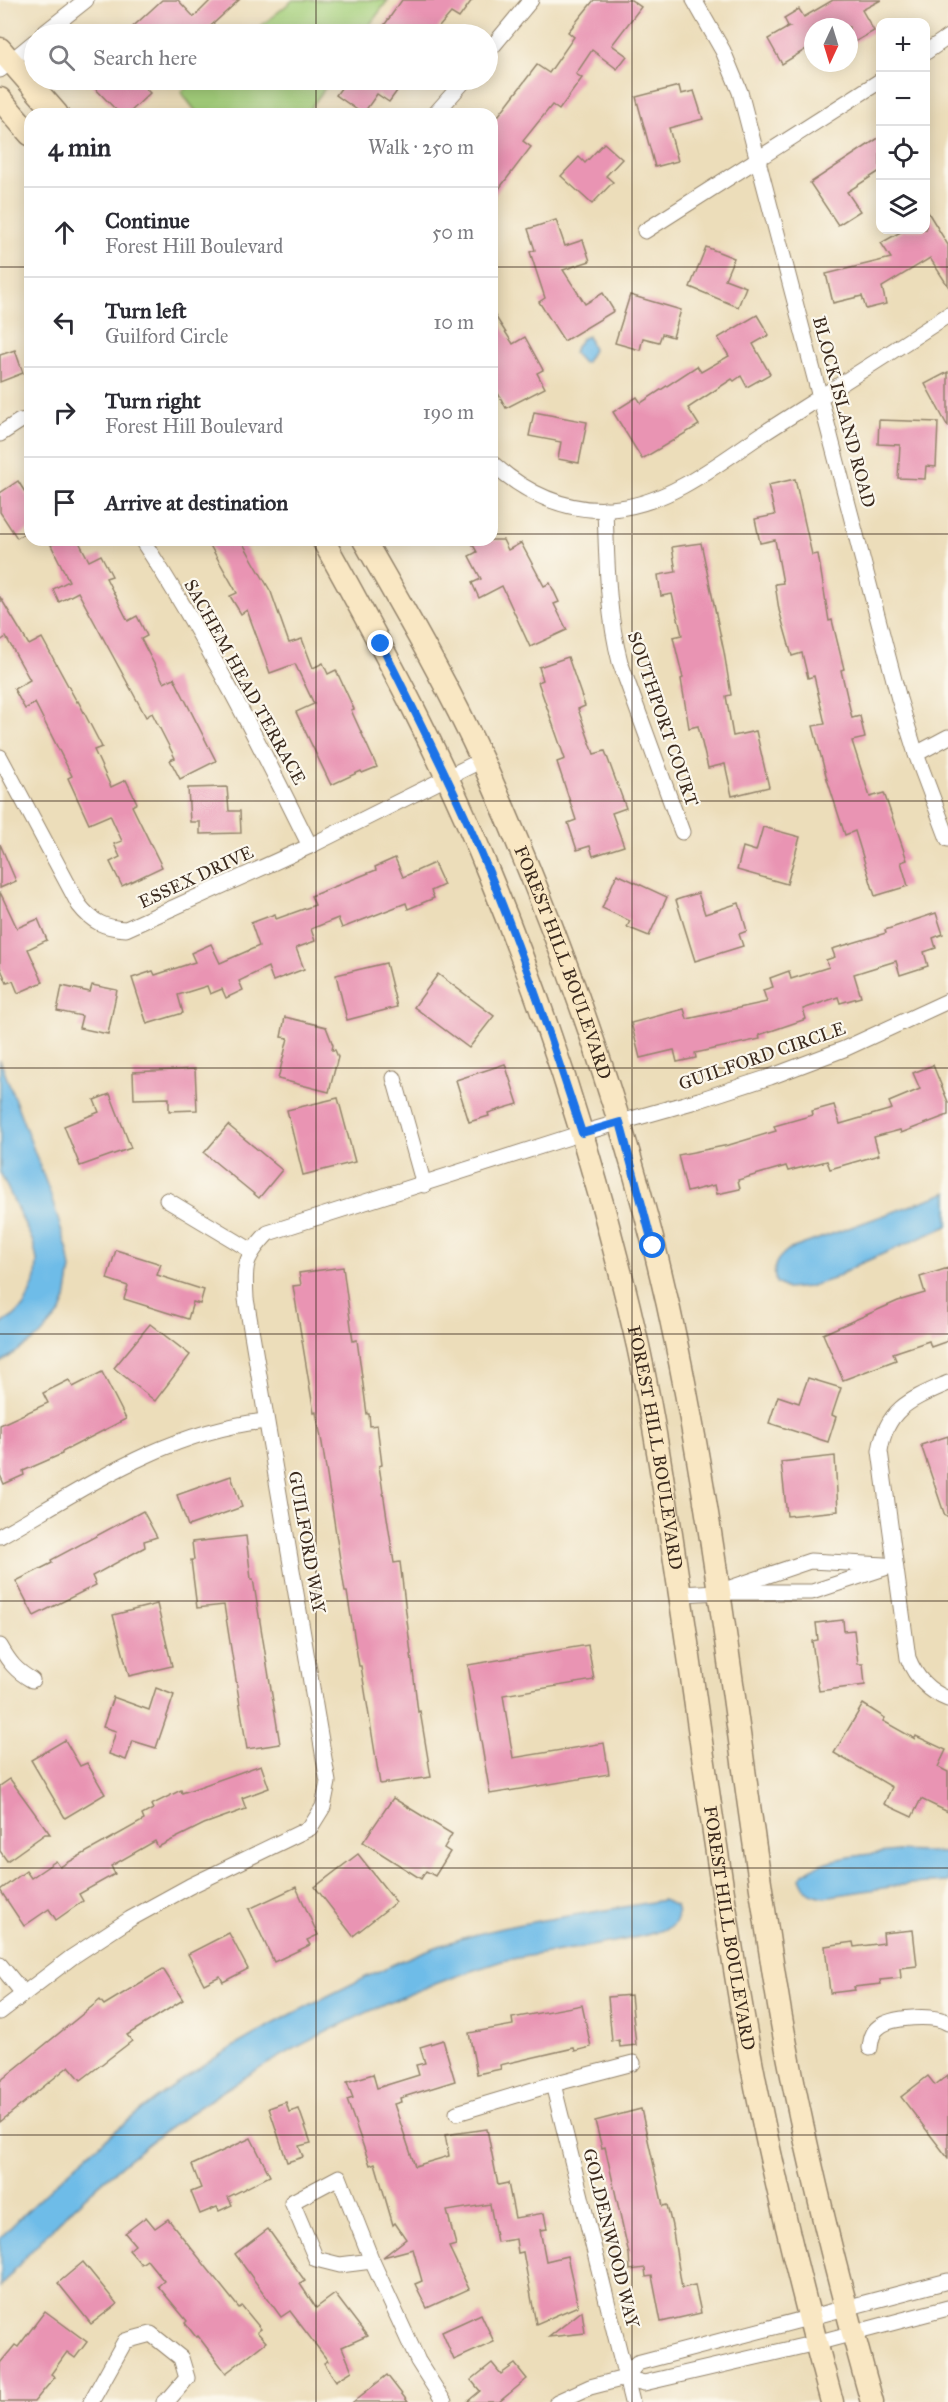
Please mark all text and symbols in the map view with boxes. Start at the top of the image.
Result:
north arrow [804,18,858,72]
map controls [876,18,930,234]
button: + [876,18,930,72]
search box [24,24,498,90]
icon: search [45,41,78,74]
text: Search here [93,44,197,71]
button: − [876,72,930,126]
button: locate [876,126,930,180]
text: 4 min [48,131,111,163]
text: Walk · 250 m [368,135,474,159]
button: layers [876,180,930,234]
text: Continue [105,207,190,234]
icon: ahead [48,216,81,249]
text: 50 m [432,220,474,244]
text: Forest Hill Boulevard [105,234,283,258]
text: Turn left [105,297,187,324]
icon: left [48,306,81,339]
text: 10 m [433,310,474,334]
street label: BLOCK ISLAND ROAD [808,314,880,510]
text: Guilford Circle [105,324,228,348]
text: Turn right [105,387,201,414]
icon: right [48,396,81,429]
text: 190 m [423,400,474,424]
text: Forest Hill Boulevard [105,414,283,438]
icon: arrive [48,486,81,519]
text: Arrive at destination [105,489,288,516]
street label: SACHEM HEAD TERRACE [179,576,311,789]
street label: SOUTHPORT COURT [623,629,703,809]
route end [367,630,393,656]
street label: ESSEX DRIVE [135,841,257,913]
street label: FOREST HILL BOULEVARD [509,843,616,1082]
street label: GUILFORD CIRCLE [676,1017,849,1095]
route start [639,1232,665,1258]
street label: FOREST HILL BOULEVARD [623,1324,687,1571]
street label: GUILFORD WAY [284,1469,330,1615]
street label: FOREST HILL BOULEVARD [699,1804,760,2052]
street label: GOLDENWOOD WAY [578,2146,644,2330]

